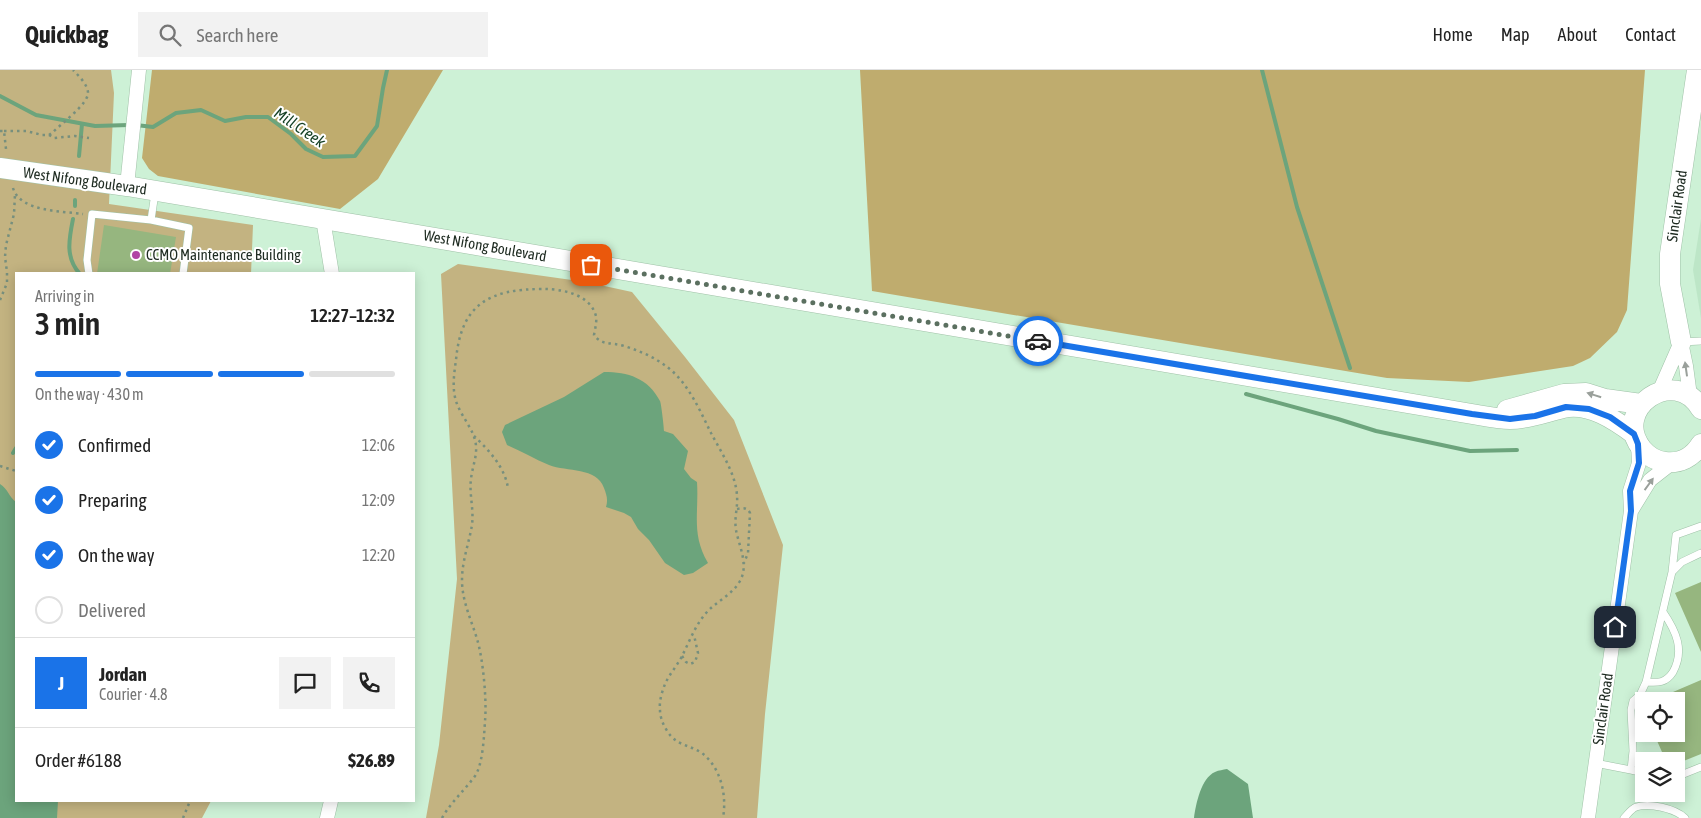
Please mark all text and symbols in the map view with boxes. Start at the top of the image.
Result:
search box [138,12,488,57]
text: Quickbag [25,21,108,48]
icon: search [156,21,184,49]
text: Search here [196,24,278,46]
text: Home [1433,24,1473,45]
text: Map [1501,24,1530,45]
text: About [1558,24,1597,45]
text: Contact [1625,24,1676,45]
water label: Mill Creek [271,103,330,151]
street label: West Nifong Boulevard [22,163,148,198]
street label: Sinclair Road [1663,169,1690,243]
street label: West Nifong Boulevard [422,226,548,265]
pin [570,244,612,286]
place label: CCMO Maintenance Building [146,246,301,263]
marker: CCMO Maintenance Building [130,249,142,261]
icon: bag [577,251,605,279]
text: Arriving in [35,287,95,305]
text: 12:27–12:32 [310,304,395,326]
text: 3 min [35,305,100,342]
courier [1013,316,1063,366]
icon: car [1024,327,1052,355]
one-way arrow [1682,360,1690,376]
text: On the way · 430 m [35,385,144,403]
one-way arrow [1586,391,1601,399]
icon: check [35,431,63,459]
text: Confirmed [78,434,151,456]
text: 12:06 [362,436,395,454]
one-way arrow [1644,477,1654,491]
icon: check [35,486,63,514]
text: Preparing [78,489,147,511]
text: 12:09 [362,491,395,509]
icon: check [35,541,63,569]
text: On the way [78,544,155,566]
text: 12:20 [362,546,395,564]
text: Delivered [78,599,146,621]
pin [1594,606,1636,648]
icon: home [1601,613,1629,641]
button: chat [279,657,331,709]
button: phone [343,657,395,709]
text: Jordan [99,663,147,685]
text: J [58,672,64,694]
street label: Sinclair Road [1589,672,1616,746]
text: Courier · 4.8 [99,685,168,703]
map controls [1635,692,1685,802]
button: locate [1635,692,1685,742]
text: Order #6188 [35,749,122,771]
text: $26.89 [348,749,395,771]
button: layers [1635,752,1685,802]

